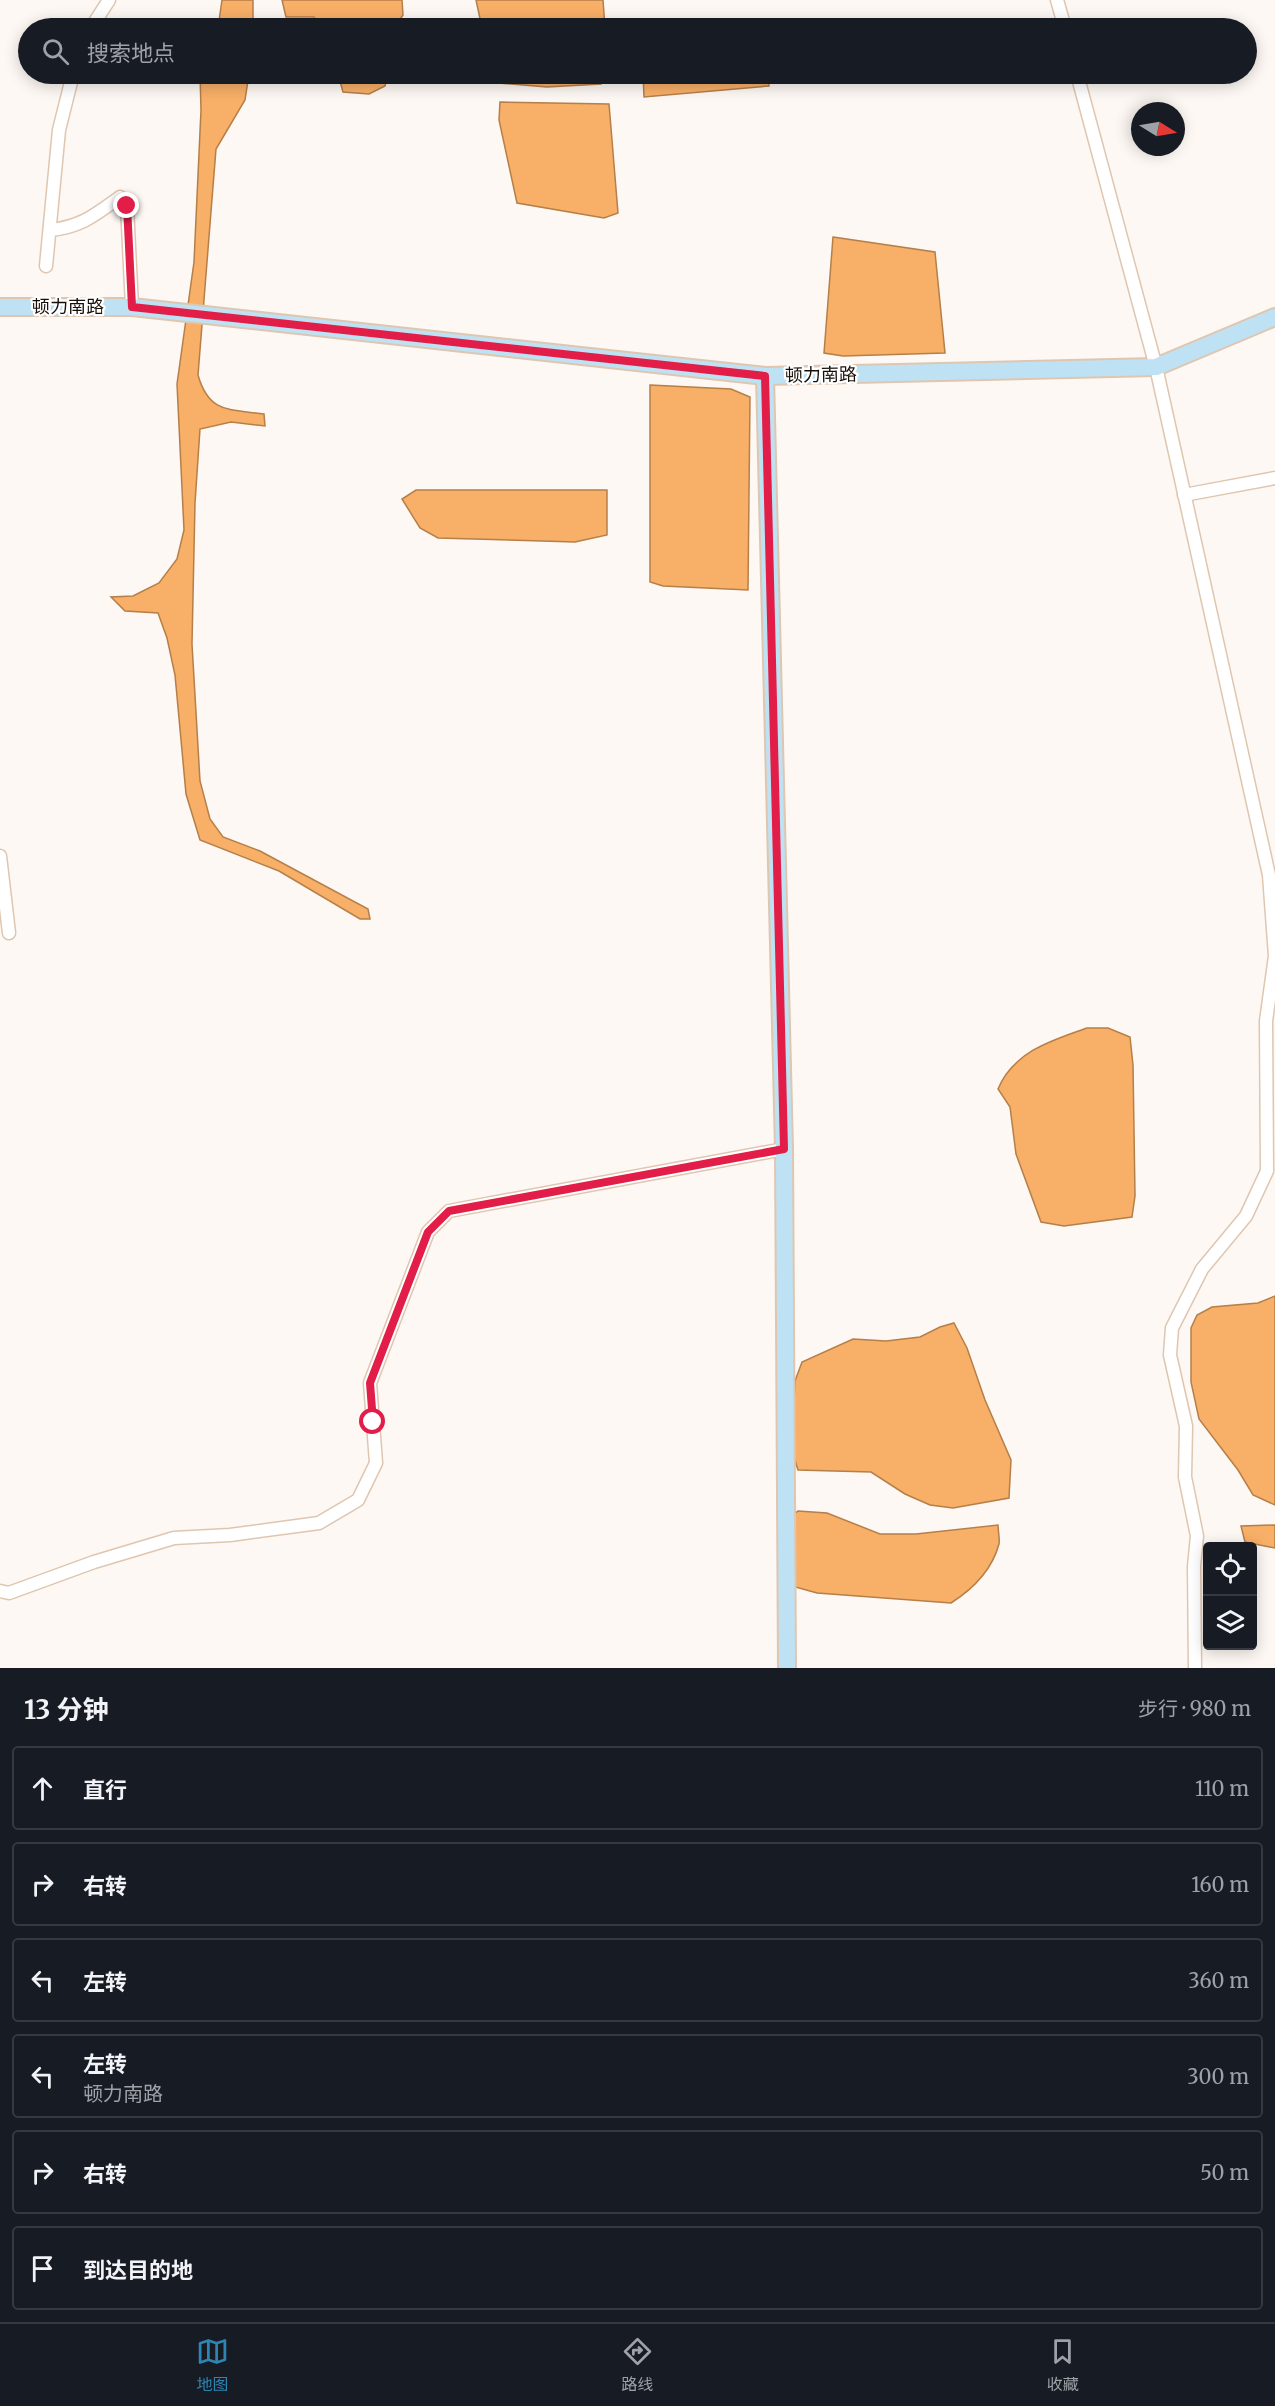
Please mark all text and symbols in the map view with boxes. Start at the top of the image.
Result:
search box [18,18,1257,84]
icon: search [39,35,72,68]
text: 搜索地点 [87,39,175,67]
north arrow [1131,102,1185,156]
route end [113,192,139,218]
street label: 顿力南路 [32,295,104,318]
street label: 顿力南路 [785,362,857,387]
route start [359,1408,385,1434]
map controls [1203,1542,1257,1650]
button: locate [1203,1542,1257,1596]
button: layers [1203,1596,1257,1650]
text: 13 分钟 [24,1693,109,1726]
text: 步行 · 980 m [1138,1696,1251,1721]
icon: ahead [26,1772,59,1805]
text: 直行 [83,1776,127,1804]
text: 110 m [1195,1776,1249,1801]
icon: right [26,1868,59,1901]
text: 右转 [83,1872,127,1900]
text: 160 m [1191,1872,1249,1897]
icon: left [26,1964,59,1997]
text: 左转 [83,1968,127,1996]
text: 360 m [1188,1968,1249,1993]
text: 左转 [83,2050,127,2078]
icon: left [26,2060,59,2093]
text: 300 m [1187,2064,1249,2089]
text: 顿力南路 [83,2081,163,2106]
icon: right [26,2156,59,2189]
text: 右转 [83,2160,127,2188]
text: 50 m [1200,2160,1249,2185]
icon: arrive [26,2252,59,2285]
text: 到达目的地 [83,2256,193,2284]
tab: 地图 [196,2335,229,2395]
tab: 路线 [621,2335,654,2395]
tab: 收藏 [1046,2335,1079,2395]

